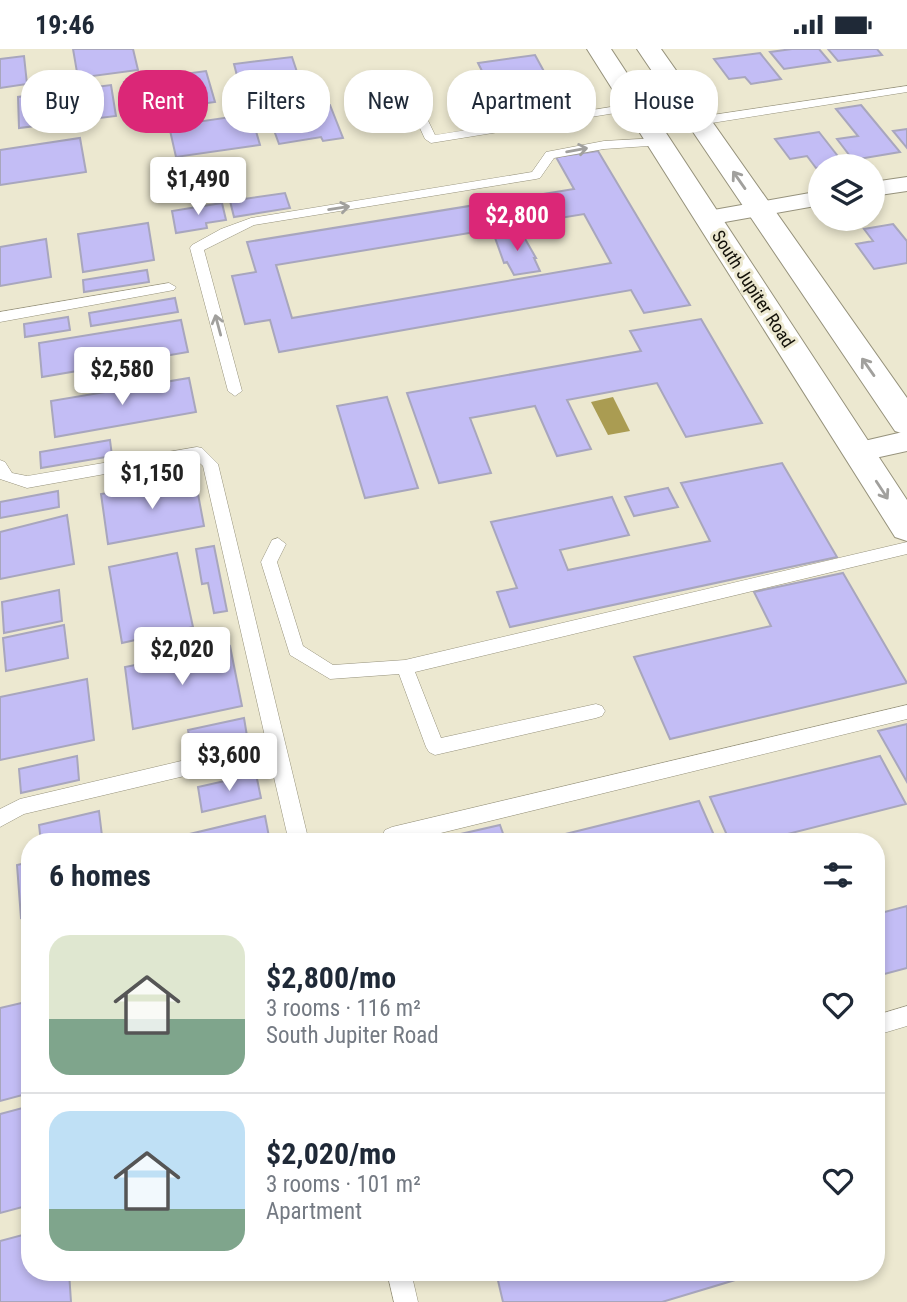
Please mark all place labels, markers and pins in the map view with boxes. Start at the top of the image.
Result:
pin: $1,490 [141,157,255,217]
pin: $2,800 [460,193,574,253]
pin: $2,580 [65,347,179,407]
pin: $1,150 [95,451,209,511]
pin: $2,020 [125,627,239,687]
pin: $3,600 [172,733,286,793]

